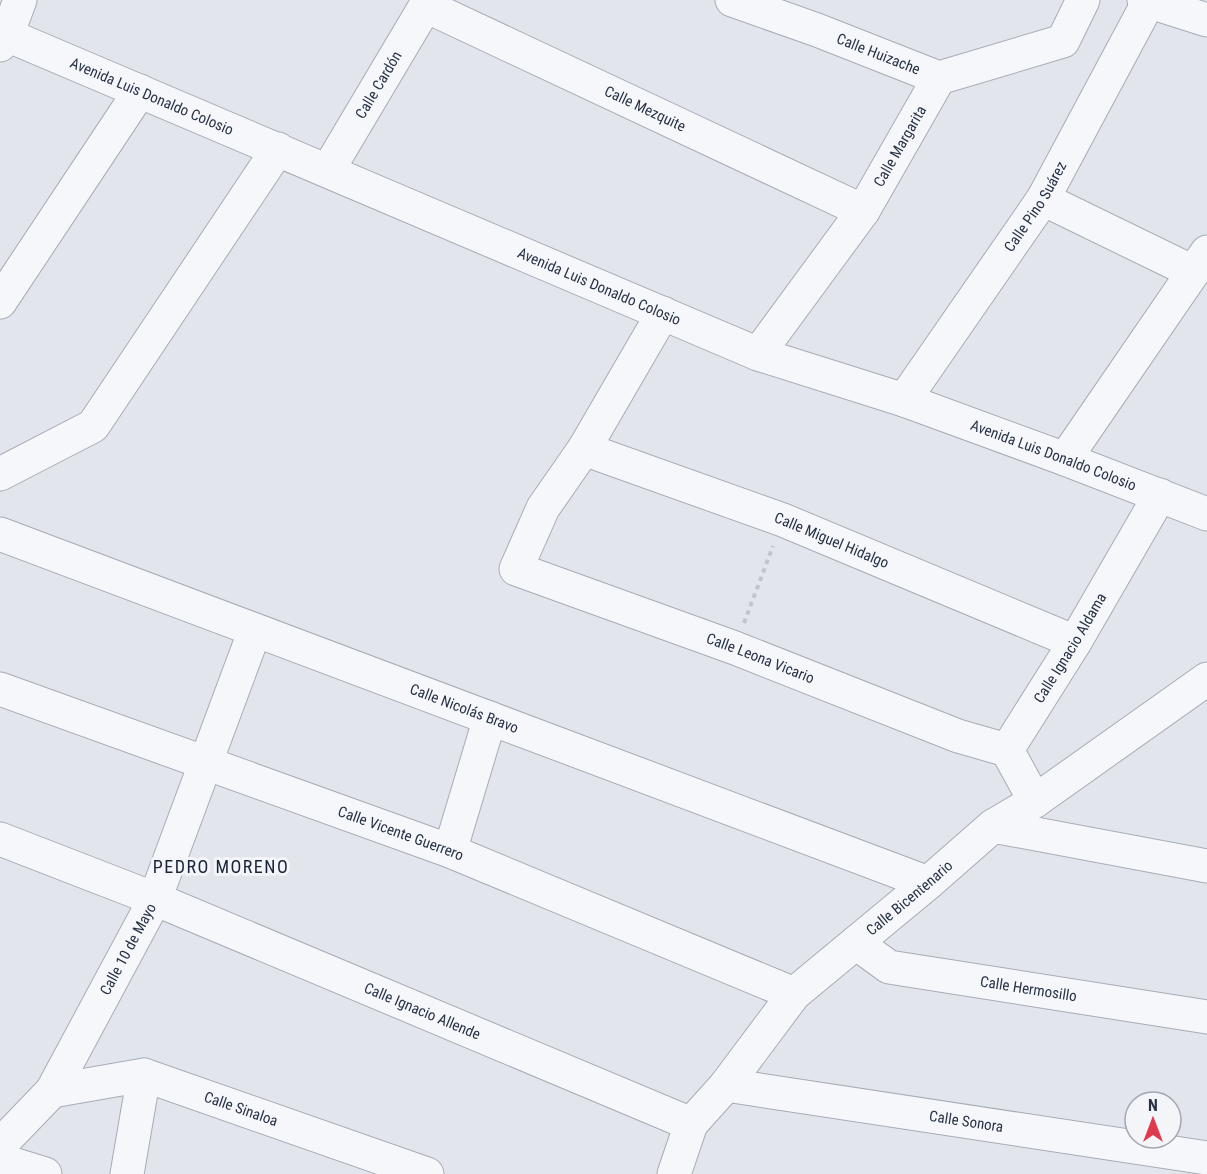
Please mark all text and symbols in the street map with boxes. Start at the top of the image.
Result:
street label: Calle Huizache [834,30,923,79]
street label: Calle Cardón [352,48,406,122]
street label: Avenida Luis Donaldo Colosio [68,54,236,139]
street label: Calle Mezquite [602,82,689,136]
street label: Calle Margarita [870,103,930,190]
street label: Calle Pino Suárez [1000,158,1070,255]
street label: Avenida Luis Donaldo Colosio [515,244,684,329]
street label: Avenida Luis Donaldo Colosio [968,416,1139,495]
street label: Calle Miguel Hidalgo [772,509,892,572]
street label: Calle Ignacio Aldama [1030,590,1110,706]
street label: Calle Leona Vicario [704,629,817,687]
street label: Calle Nicolás Bravo [407,680,521,737]
street label: Calle Vicente Guerrero [336,802,466,865]
district label: PEDRO MORENO [153,856,289,877]
street label: Calle Bicentenario [863,857,956,939]
street label: Calle 10 de Mayo [96,900,160,998]
street label: Calle Hermosillo [979,972,1078,1005]
street label: Calle Ignacio Allende [361,979,483,1044]
street label: Calle Sinaloa [202,1088,280,1130]
north arrow [1123,1090,1183,1150]
text: N [1148,1096,1158,1115]
street label: Calle Sonora [928,1107,1005,1136]

